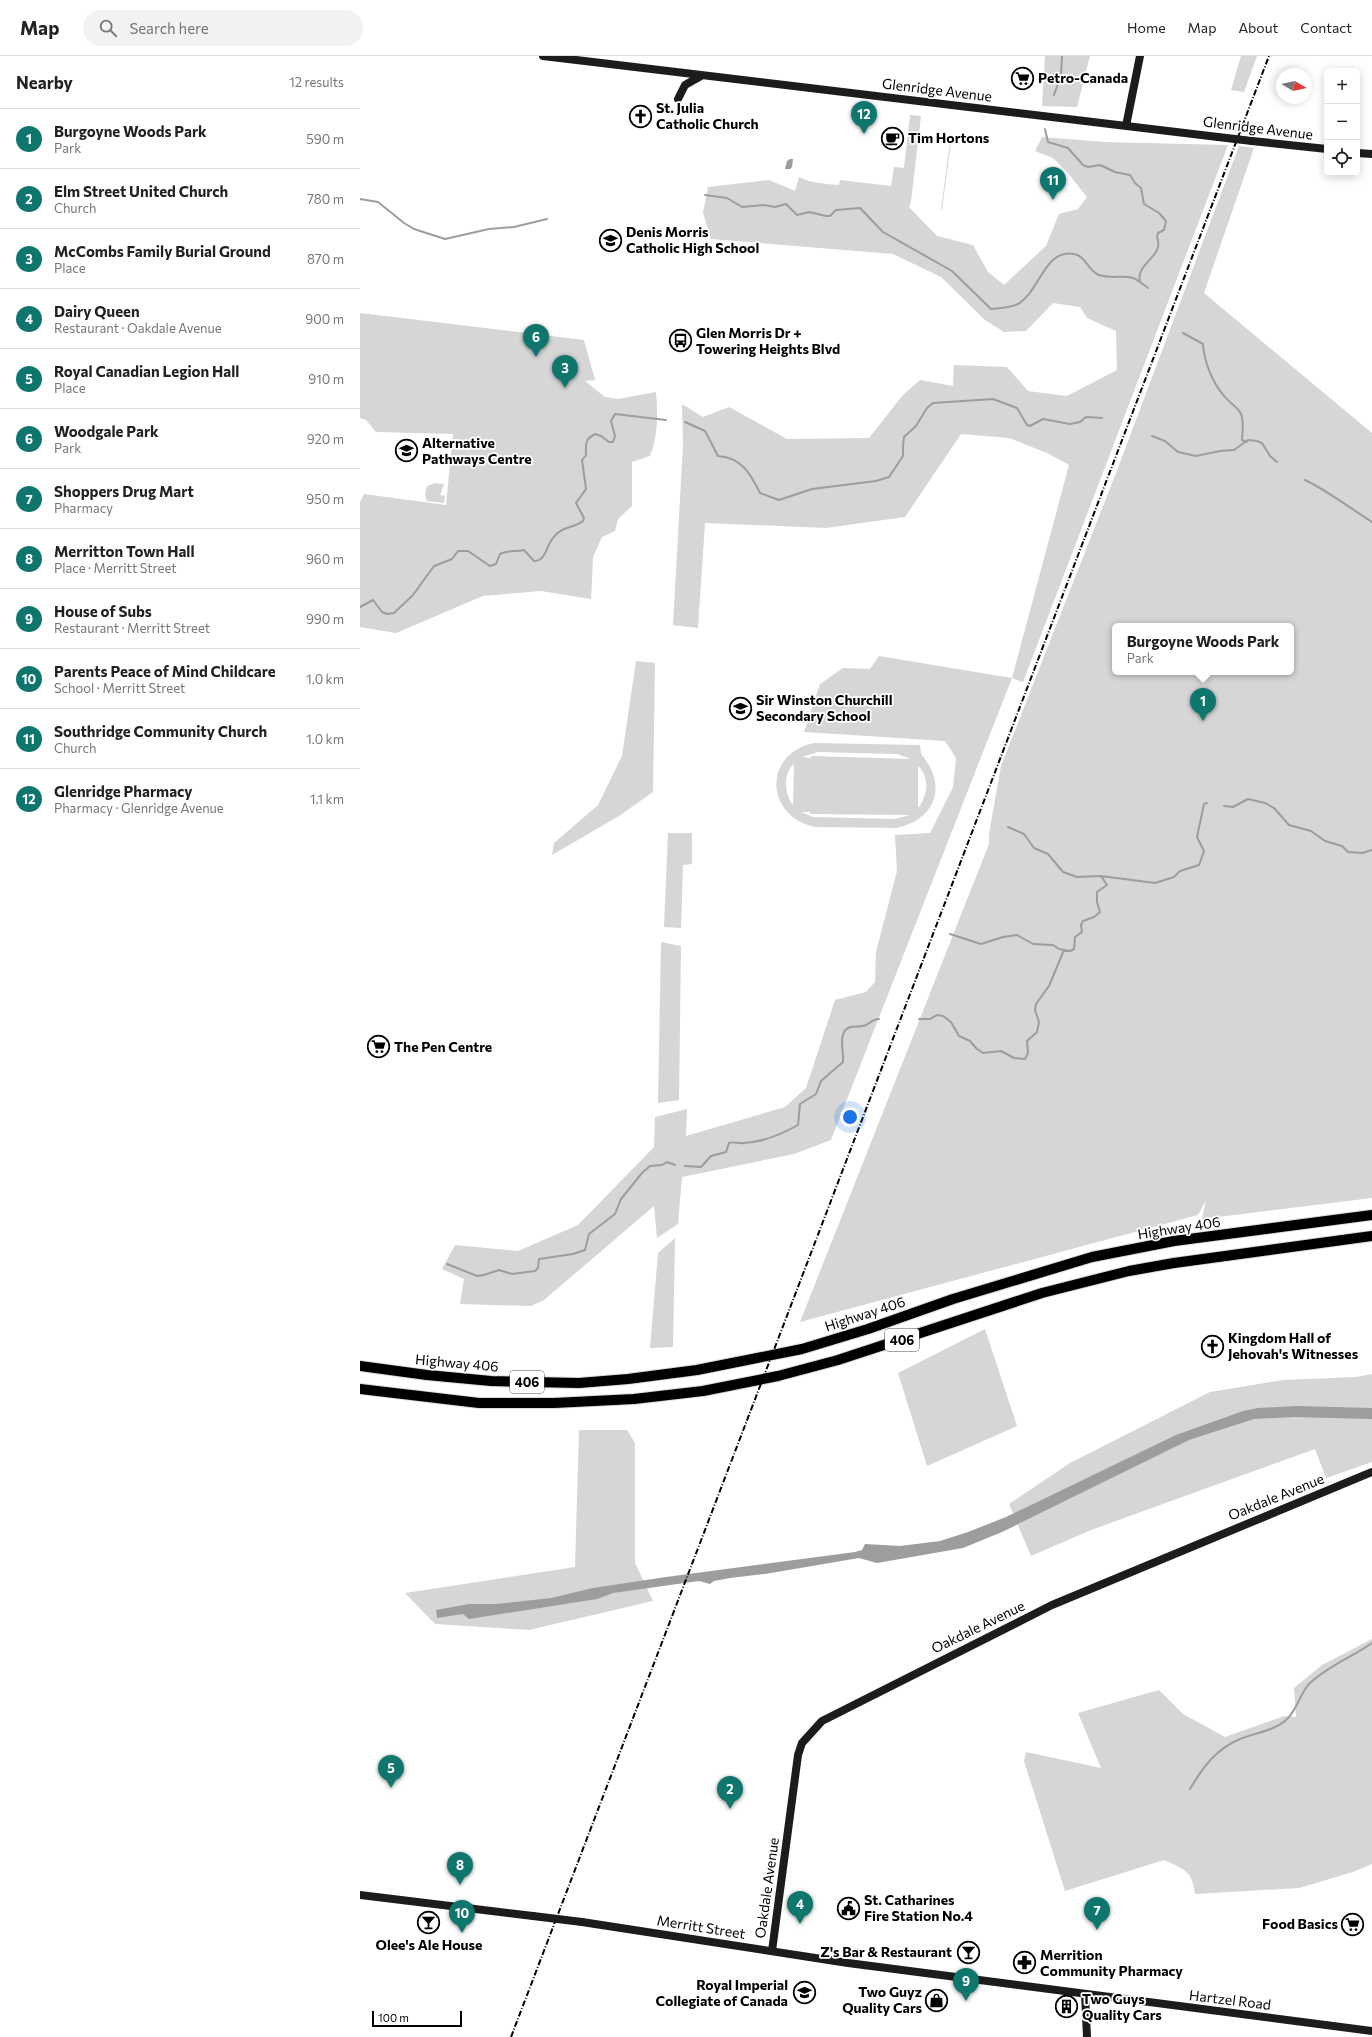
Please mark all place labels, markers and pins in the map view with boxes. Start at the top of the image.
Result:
supermarket icon: Petro-Canada [1009,65,1035,91]
place label: Petro-Canada [1038,69,1128,86]
place label: St. Julia Catholic Church [656,99,759,132]
pin: 12 [851,101,877,134]
church icon: St. Julia Catholic Church [628,103,654,129]
cafe icon: Tim Hortons [880,125,906,151]
place label: Tim Hortons [908,129,990,146]
pin: 11 [1040,167,1066,200]
place label: Denis Morris Catholic High School [626,223,759,256]
school or university icon: Denis Morris Catholic High School [597,227,623,253]
pin: 6 [523,324,549,357]
place label: Glen Morris Dr + Towering Heights Blvd [696,324,840,357]
bus stop icon: Glen Morris Dr + Towering Heights Blvd [668,328,694,354]
pin: 3 [552,355,578,388]
place label: Alternative Pathways Centre [422,434,532,467]
school or university icon: Alternative Pathways Centre [393,438,419,464]
pin: 1 [1190,688,1216,721]
place label: Sir Winston Churchill Secondary School [756,691,893,724]
school or university icon: Sir Winston Churchill Secondary School [728,695,754,721]
supermarket icon: The Pen Centre [366,1034,392,1060]
place label: The Pen Centre [394,1038,492,1055]
place label: Kingdom Hall of Jehovah's Witnesses [1228,1329,1359,1362]
church icon: Kingdom Hall of Jehovah's Witnesses [1200,1333,1226,1359]
pin: 5 [378,1755,404,1788]
pin: 2 [717,1776,743,1809]
pin: 8 [447,1852,473,1885]
pin: 4 [787,1891,813,1924]
place label: St. Catharines Fire Station No.4 [864,1891,973,1924]
public building icon: St. Catharines Fire Station No.4 [836,1895,862,1921]
pin: 7 [1084,1897,1110,1930]
pin: 10 [449,1900,475,1933]
bar icon: Olee's Ale House [416,1910,442,1936]
supermarket icon: Food Basics [1340,1911,1366,1937]
place label: Food Basics [1262,1915,1338,1932]
place label: Olee's Ale House [376,1936,482,1953]
bar icon: Z's Bar & Restaurant [955,1939,981,1965]
place label: Z's Bar & Restaurant [820,1943,952,1960]
place label: Merrition Community Pharmacy [1040,1946,1183,1979]
pharmacy icon: Merrition Community Pharmacy [1011,1950,1037,1976]
pin: 9 [953,1968,979,2001]
place label: Royal Imperial Collegiate of Canada [655,1976,788,2009]
school or university icon: Royal Imperial Collegiate of Canada [791,1980,817,2006]
place label: Two Guyz Quality Cars [842,1983,922,2016]
shop icon: Two Guyz Quality Cars [924,1987,950,2013]
place label: Two Guys Quality Cars [1082,1990,1162,2023]
building icon: Two Guys Quality Cars [1053,1994,1079,2020]

